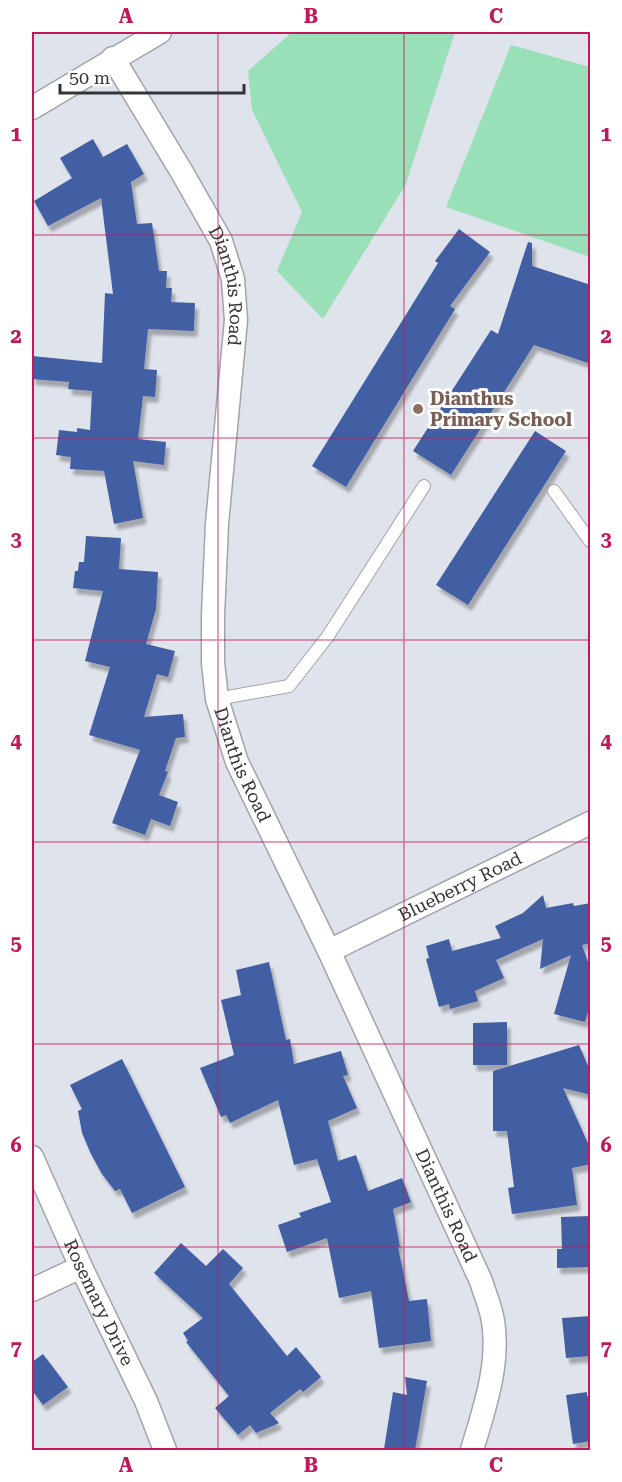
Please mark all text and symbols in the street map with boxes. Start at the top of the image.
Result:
text: A [119,4,134,28]
text: B [304,4,318,28]
text: C [489,4,503,28]
scale bar [60,57,244,95]
text: 50 m [69,67,110,88]
text: 1 [10,122,22,146]
text: 1 [600,122,612,146]
street label: Dianthis Road [204,222,247,347]
text: 2 [10,324,22,348]
text: 2 [600,324,612,348]
place label: Dianthus Primary School [430,388,572,430]
marker: Dianthus Primary School [411,402,425,416]
text: 3 [10,527,22,551]
text: 3 [600,527,612,551]
street label: Dianthis Road [210,704,276,826]
text: 4 [10,729,22,753]
text: 4 [600,729,612,753]
street label: Blueberry Road [395,847,525,925]
text: 5 [10,931,22,955]
text: 5 [600,931,612,955]
text: 6 [10,1133,22,1157]
text: 6 [600,1133,612,1157]
street label: Dianthis Road [411,1145,482,1266]
street label: Rosemary Drive [60,1236,138,1369]
text: 7 [10,1336,22,1360]
text: 7 [600,1336,612,1360]
text: A [119,1453,134,1477]
text: B [304,1453,318,1477]
text: C [489,1453,503,1477]

